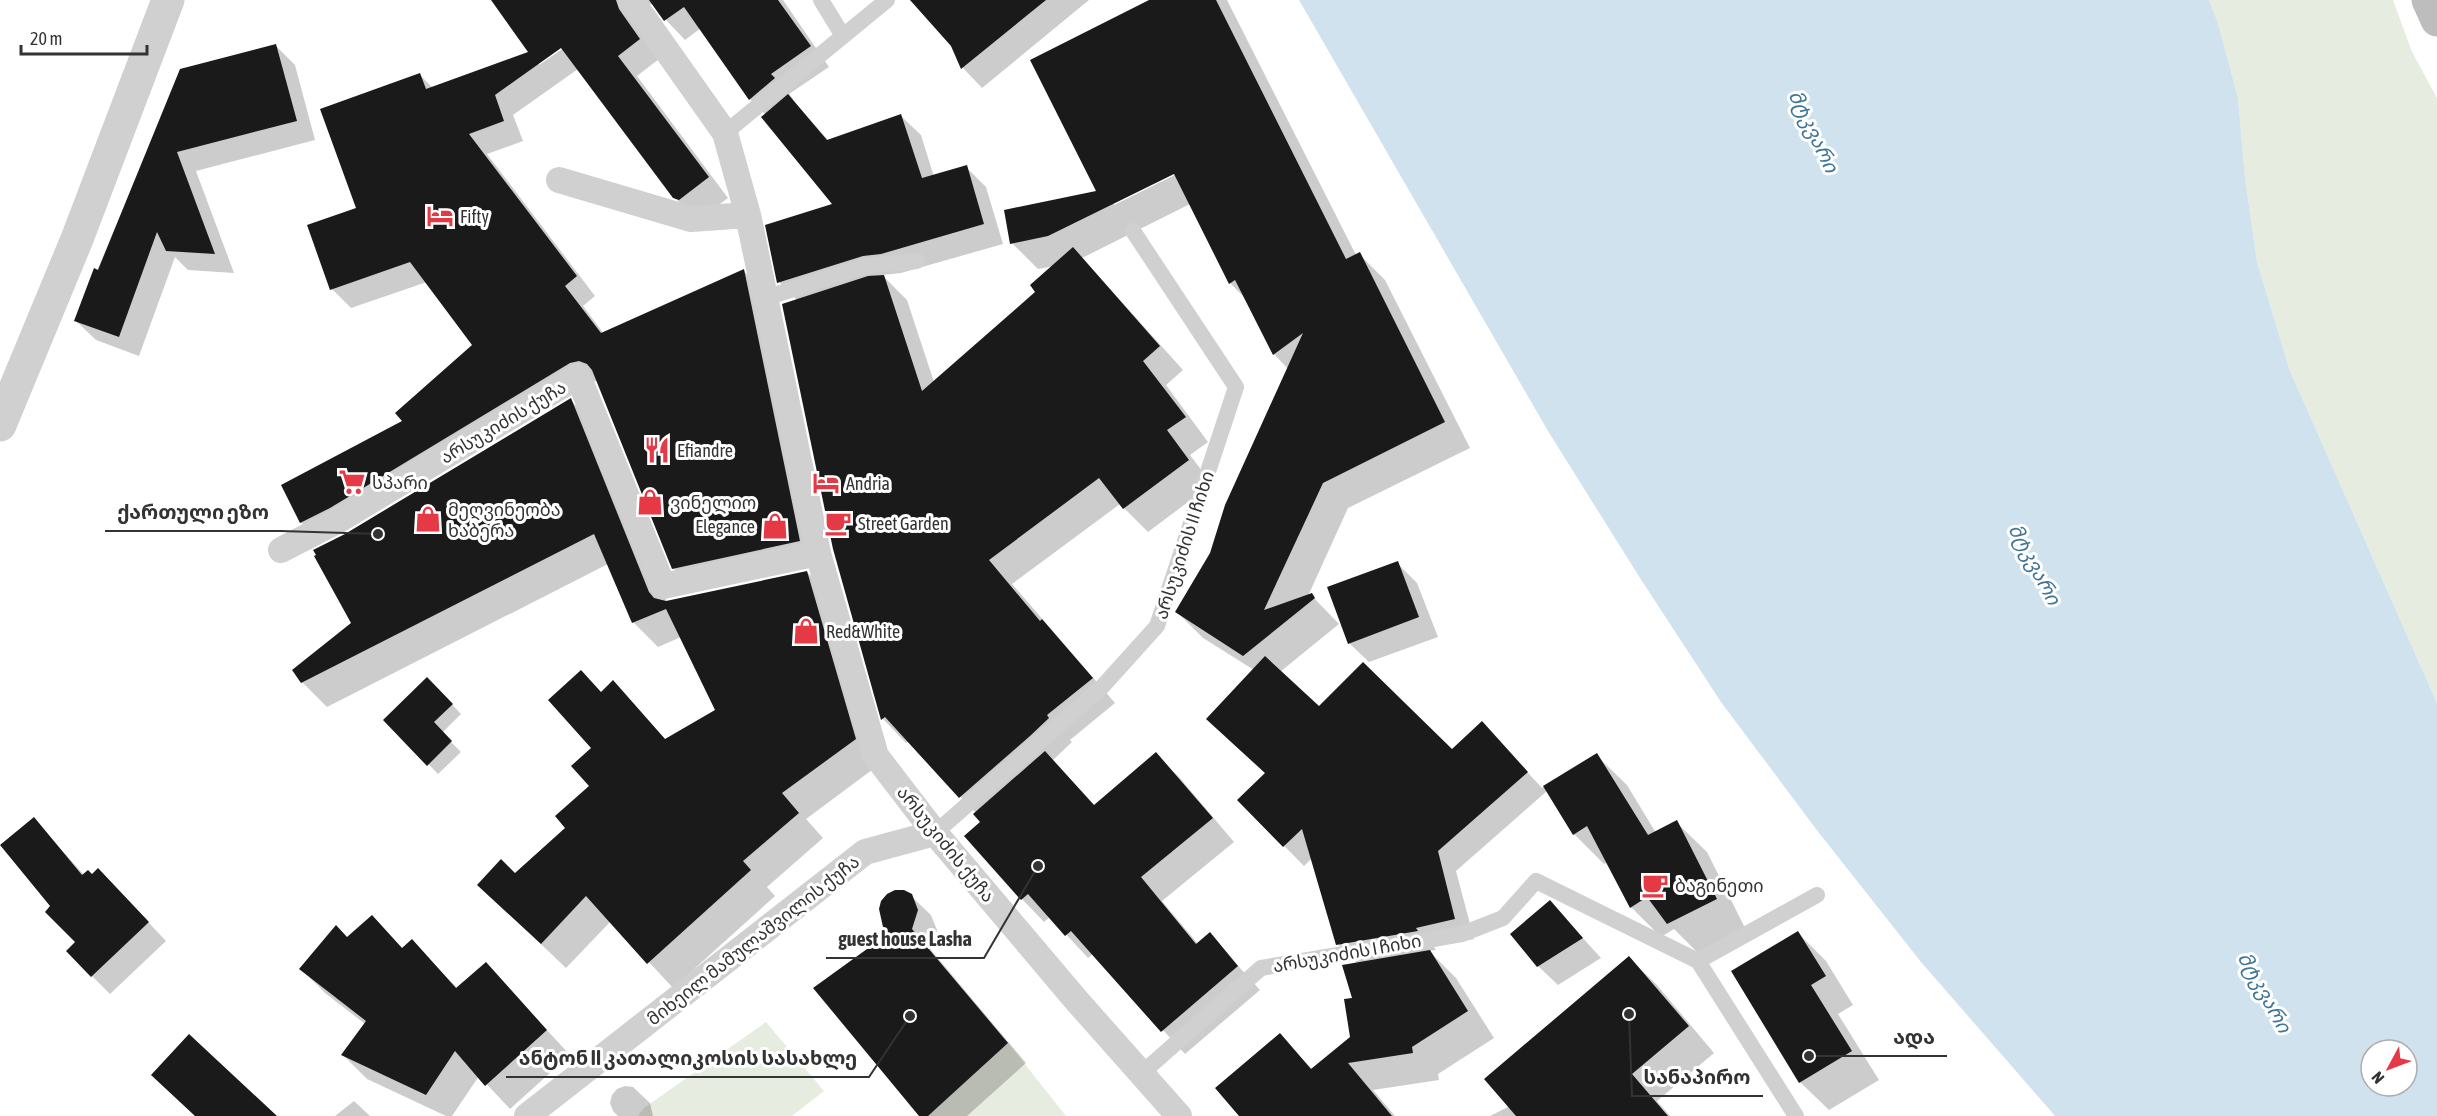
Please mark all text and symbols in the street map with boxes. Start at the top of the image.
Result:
scale bar [21,18,147,56]
text: 20 m [30,28,62,49]
water label: მტკვარი [1783,86,1844,178]
hotel icon: Fifty [425,201,455,231]
place label: Fifty [460,206,489,227]
street label: არსუკიძის ქუჩა [436,376,570,469]
restaurant icon: Efiandre [642,435,672,465]
place label: Efiandre [677,440,733,461]
supermarket icon: სპარი [337,467,367,497]
hotel icon: Andria [811,468,841,498]
street label: არსუკიძის II ჩიხი [1150,468,1219,622]
place label: სპარი [372,472,428,493]
place label: Andria [846,473,890,494]
shop icon: ვინელიო [635,487,665,517]
place label: ვინელიო [670,492,756,514]
callout: ქართული ეზო [105,493,281,531]
place label: მეღვინეობა ხაბერა [448,499,561,542]
text: ქართული ეზო [117,500,269,524]
shop icon: მეღვინეობა ხაბერა [413,504,443,534]
cafe icon: Street Garden [823,508,853,538]
shop icon: Elegance [760,511,790,541]
place label: Street Garden [858,513,949,534]
place label: Elegance [695,516,755,537]
water label: მტკვარი [2003,520,2067,610]
shop icon: Red&White [791,616,821,646]
place label: Red&White [826,621,900,642]
street label: არსუკიძის ქუჩა [892,782,999,907]
street label: მიხეილ მამულაშვილის ქუჩა [643,851,864,1030]
cafe icon: ბაგინეთი [1640,870,1670,900]
place label: ბაგინეთი [1675,875,1764,897]
callout: guest house Lasha [826,920,984,958]
text: guest house Lasha [838,927,972,950]
street label: არსუკიძის I ჩიხი [1271,930,1423,977]
water label: მტკვარი [2233,948,2297,1038]
callout: ადა [1881,1018,1947,1056]
text: ადა [1893,1025,1935,1050]
north arrow [2359,1038,2419,1098]
callout: ანტონ II კათალიკოსის სასახლე [506,1039,869,1077]
text: ანტონ II კათალიკოსის სასახლე [519,1046,857,1070]
callout: სანაპირო [1632,1058,1763,1096]
text: სანაპირო [1644,1065,1750,1088]
text: N [2368,1068,2388,1087]

